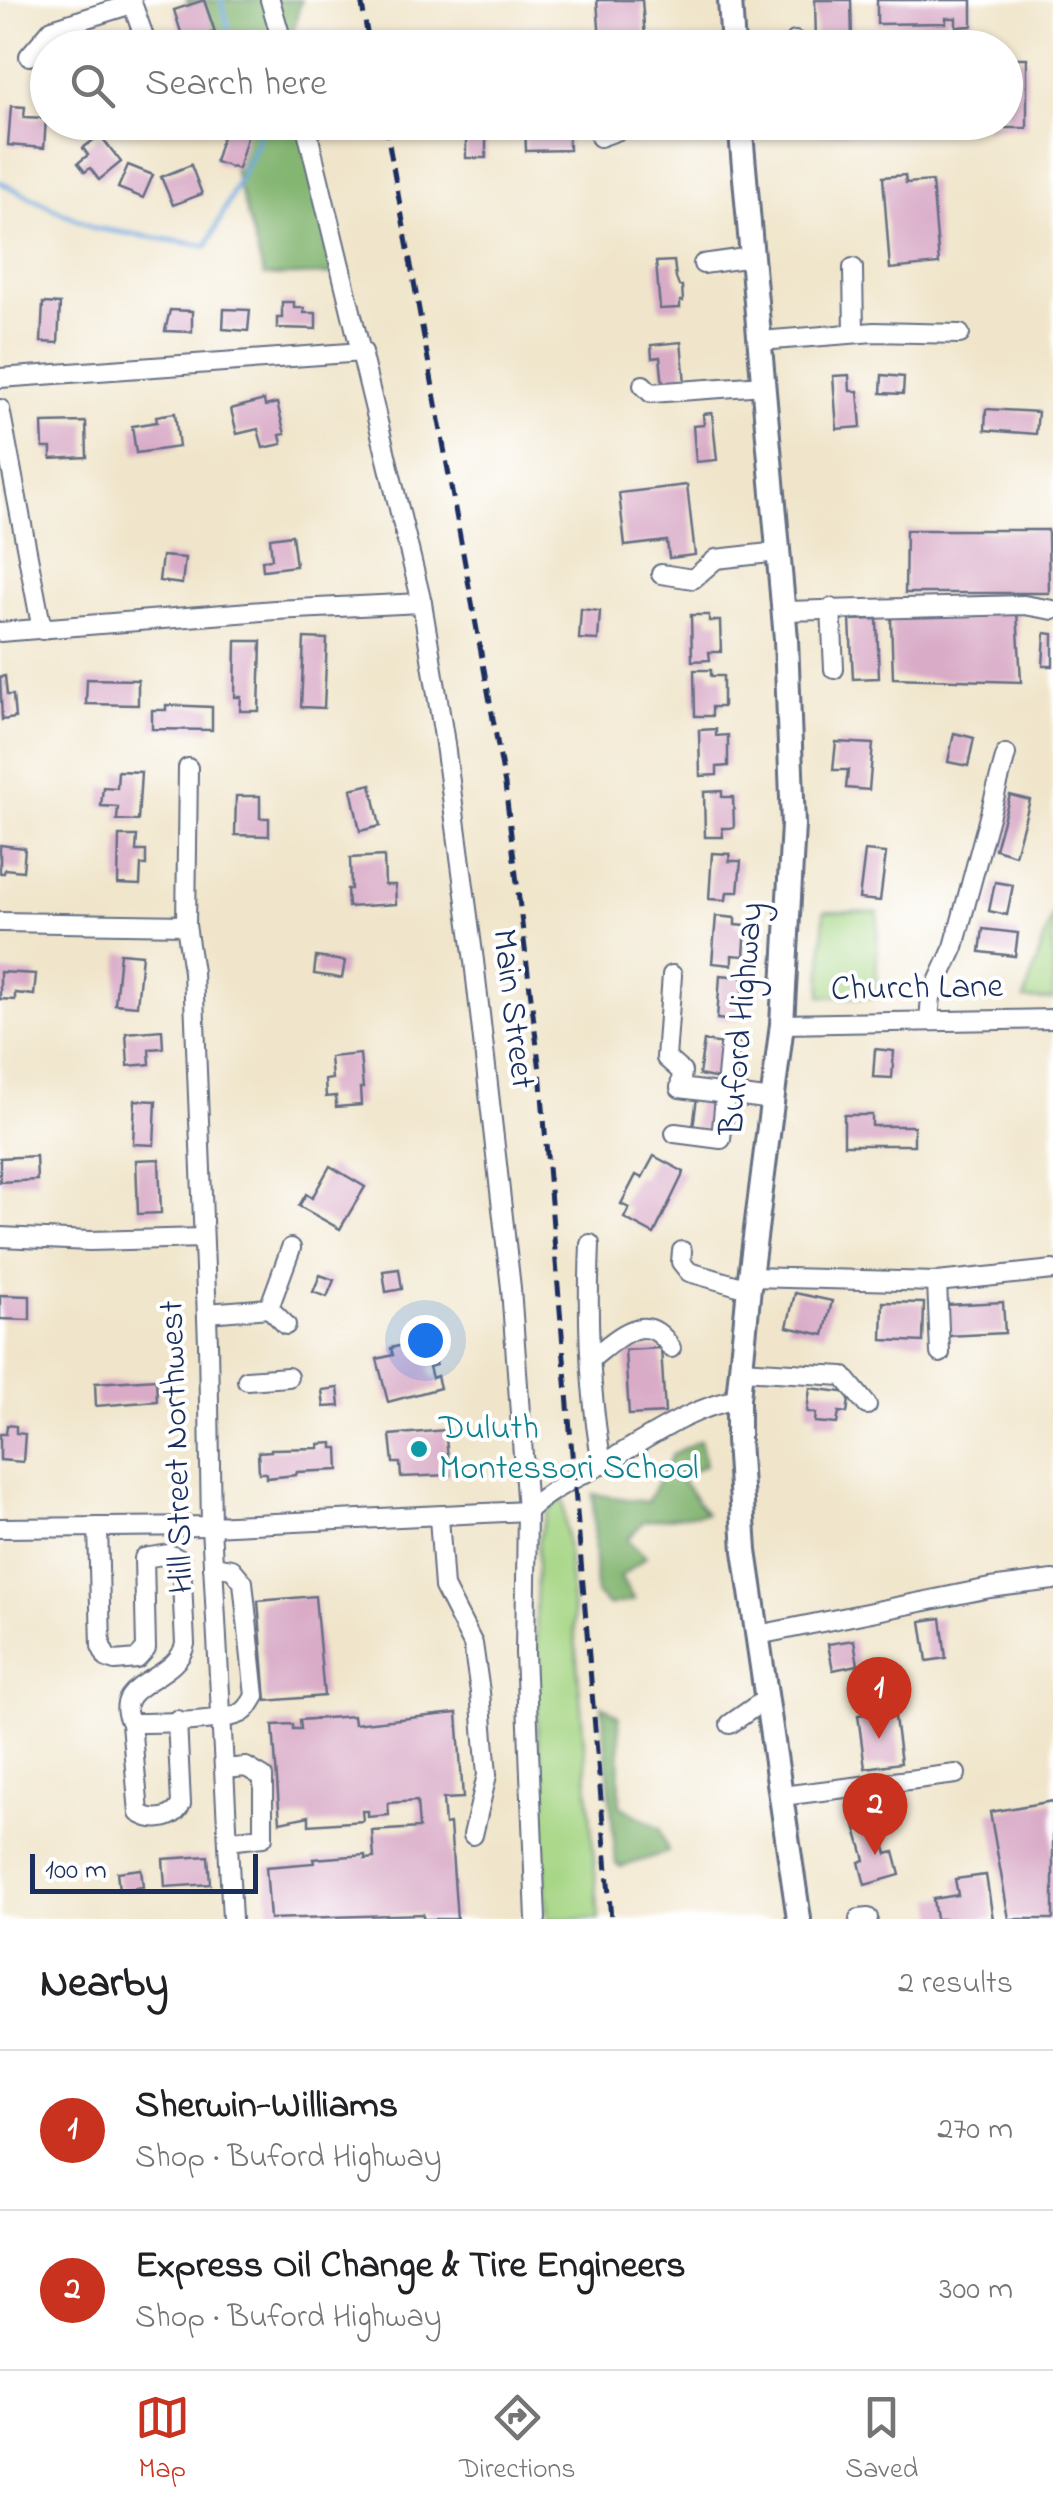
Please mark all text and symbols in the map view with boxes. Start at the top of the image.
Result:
search box [30,30,1023,140]
text: Search here [145,57,327,113]
icon: search [65,58,120,113]
street label: Buford Highway [707,900,779,1139]
street label: Main Street [477,926,547,1092]
street label: Church Lane [830,962,1004,1016]
street label: Hill Street Northwest [147,1299,209,1594]
your location [400,1315,451,1366]
place label: Duluth Montessori School [438,1404,699,1495]
marker: Duluth Montessori School [408,1438,430,1460]
pin: 1 [846,1656,912,1739]
pin: 2 [842,1772,908,1855]
scale bar [30,1849,258,1894]
text: 100 m [45,1851,107,1892]
text: Nearby [40,1954,168,2015]
text: 2 results [898,1961,1013,2008]
text: Sherwin-Williams [135,2079,398,2135]
text: 1 [67,2107,78,2154]
text: 270 m [937,2107,1013,2154]
text: Shop · Buford Highway [135,2135,442,2182]
text: Express Oil Change & Tire Engineers [135,2239,686,2295]
text: 2 [65,2267,80,2314]
text: 300 m [939,2267,1013,2314]
text: Shop · Buford Highway [135,2295,442,2342]
tab: Map [135,2390,190,2491]
tab: Directions [459,2390,576,2491]
tab: Saved [845,2390,918,2491]

